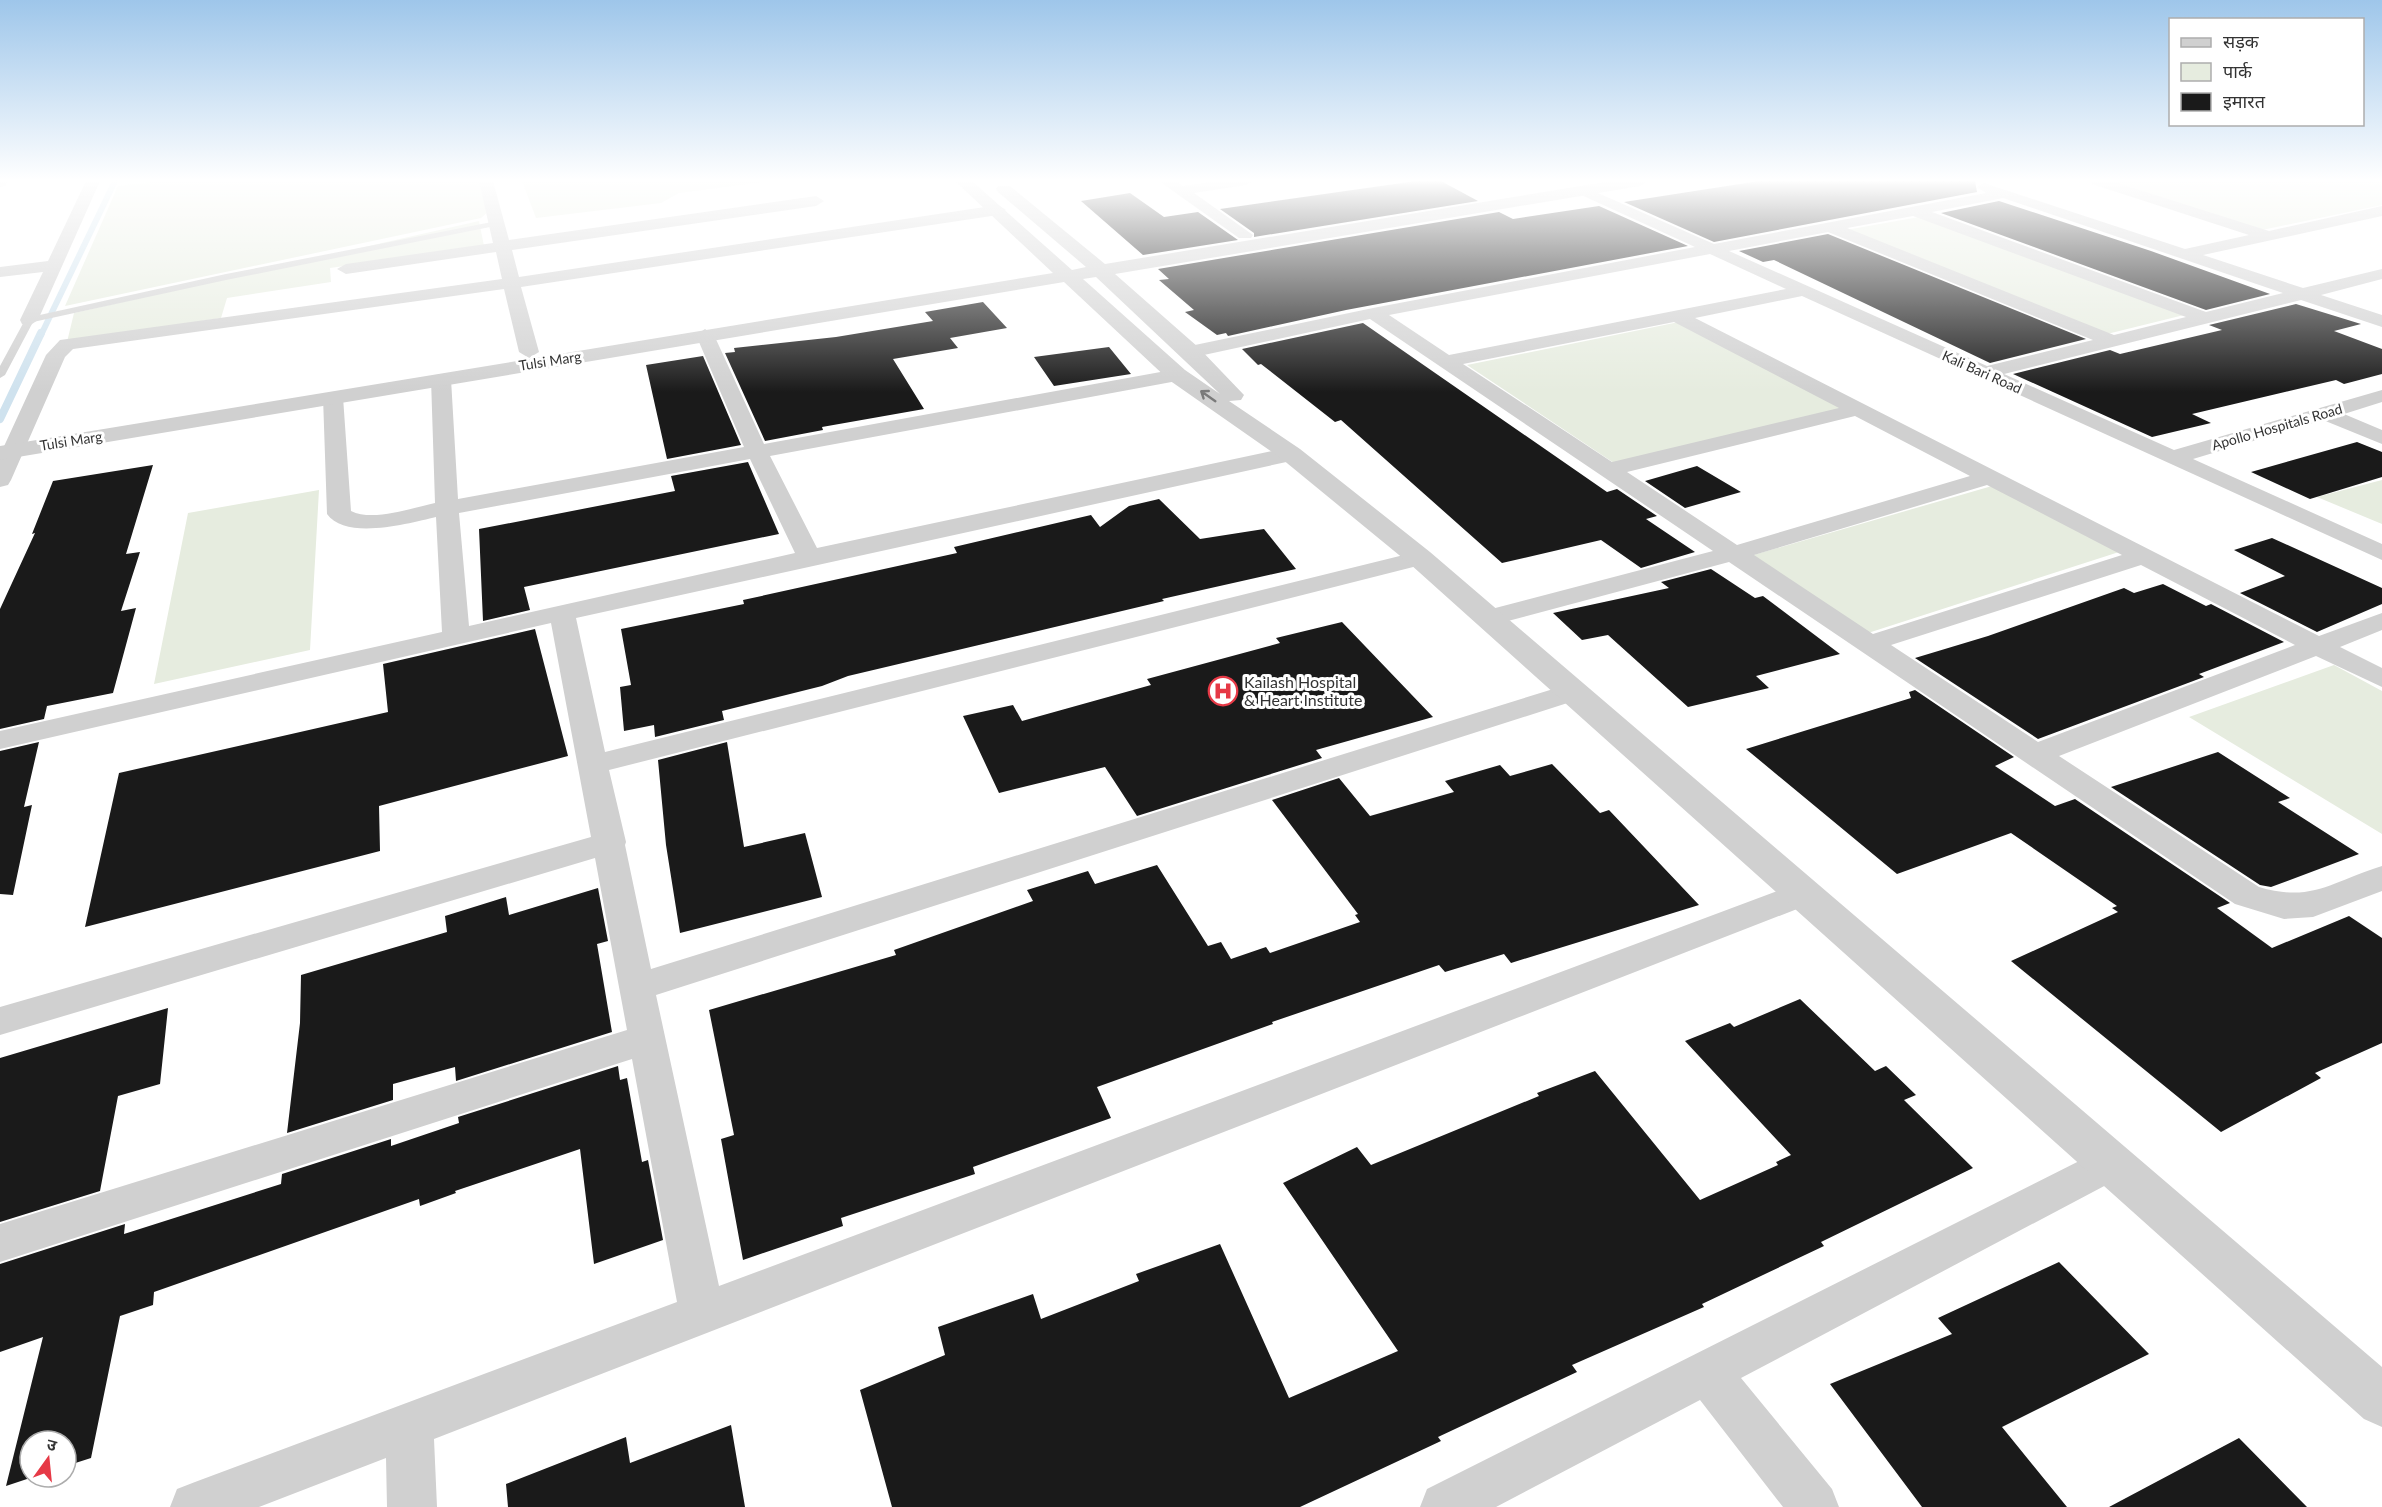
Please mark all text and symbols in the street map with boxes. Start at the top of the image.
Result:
legend [2169,18,2364,126]
text: सड़क [2223,30,2260,52]
text: पार्क [2223,60,2253,82]
text: इमारत [2223,90,2266,112]
street label: Kali Bari Road [1940,346,2025,397]
street label: Tulsi Marg [518,347,582,374]
one-way arrow [1201,390,1217,402]
street label: Apollo Hospitals Road [2210,400,2344,453]
street label: Tulsi Marg [39,427,103,454]
place label: Kailash Hospital & Heart Institute [1244,672,1362,709]
hospital icon: Kailash Hospital & Heart Institute [1207,675,1239,707]
north arrow [18,1429,78,1489]
text: उ [45,1434,60,1455]

